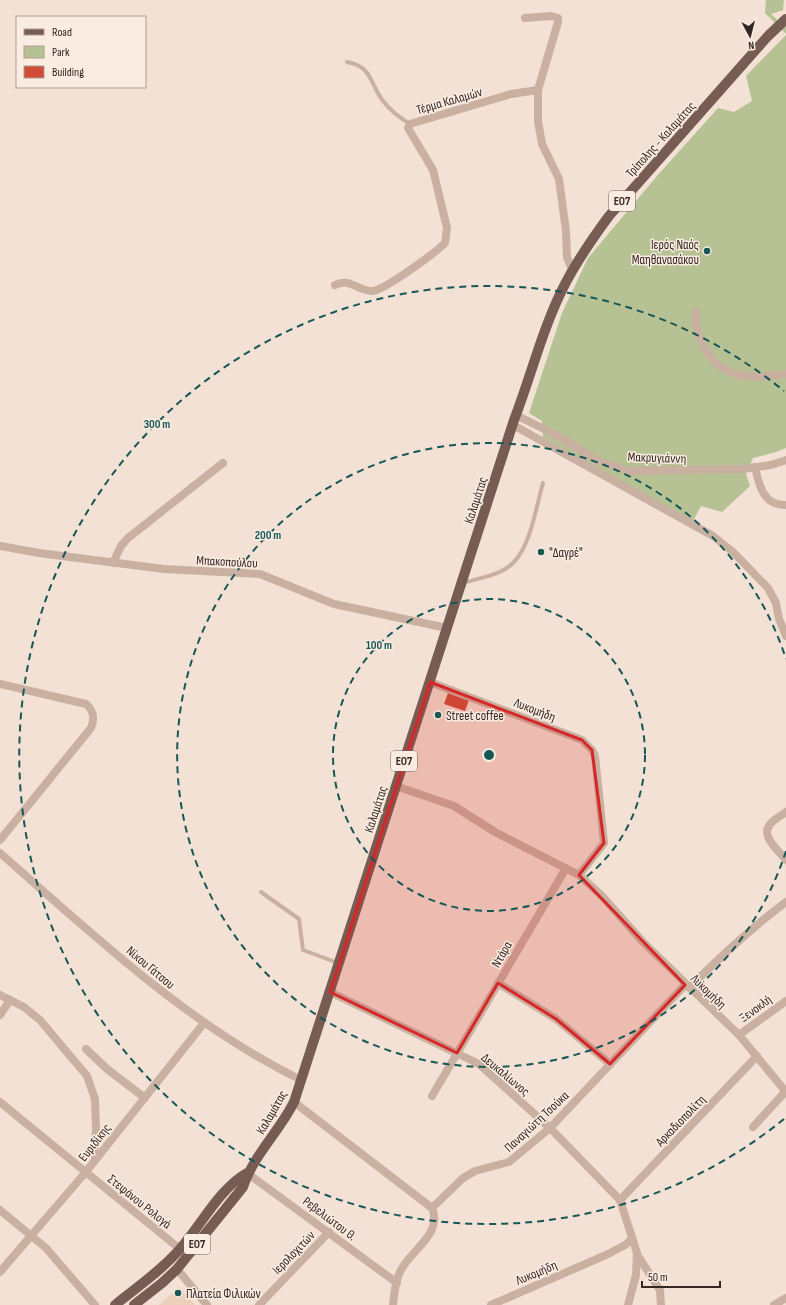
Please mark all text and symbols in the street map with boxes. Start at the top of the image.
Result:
legend [16,16,146,88]
north arrow [730,16,770,56]
text: Road [52,25,72,40]
text: N [747,39,755,52]
text: Park [52,45,70,60]
text: Building [52,65,84,80]
street label: Τέρμα Καλαμών [414,84,484,118]
street label: Τρίπολης - Καλαμάτας [622,98,699,181]
road number: ΕΟ7 [609,191,635,211]
place label: Ιερός Ναός Μαηθανασάκου [632,237,699,268]
marker: Ιερός Ναός Μαηθανασάκου [702,246,712,256]
text: 300 m [144,417,170,432]
street label: Μακρυγιάννη [627,449,687,467]
street label: Καλαμάτας [461,475,491,526]
text: 200 m [255,528,281,543]
place label: "Δαγρέ" [549,545,583,561]
marker: "Δαγρέ" [536,547,546,557]
street label: Μπακοπούλου [196,552,258,572]
text: 100 m [366,638,392,653]
street label: Λυκομήδη [511,694,558,725]
place label: Street coffee [446,708,504,724]
marker: Street coffee [433,710,443,720]
centre of rings [482,748,496,762]
road number: ΕΟ7 [391,751,417,771]
street label: Καλαμάτας [361,784,391,835]
street label: Ντάρα [488,938,516,970]
street label: Νίκου Γάτσου [123,943,178,993]
street label: Λυκομήδη [686,970,729,1013]
street label: Ξενοκλή [736,992,775,1026]
street label: Δευκαλίωνος [478,1050,533,1100]
street label: Παναγιώτη Τσούκα [501,1087,573,1156]
street label: Καλαμάτας [253,1088,291,1137]
street label: Αρκαδιοπολίτη [652,1092,709,1150]
street label: Ευριδίκης [75,1121,114,1165]
street label: Στεφάνου Ρολογά [104,1171,175,1233]
street label: Ρεβελιώτου Θ. [299,1193,359,1244]
street label: Ιερολοχιτών [269,1228,318,1278]
road number: ΕΟ7 [184,1234,210,1254]
street label: Λυκομήδη [512,1257,559,1289]
scale bar [642,1263,720,1289]
text: 50 m [648,1270,668,1285]
place label: Πλατεία Φιλικών [186,1286,261,1302]
marker: Πλατεία Φιλικών [173,1288,183,1298]

